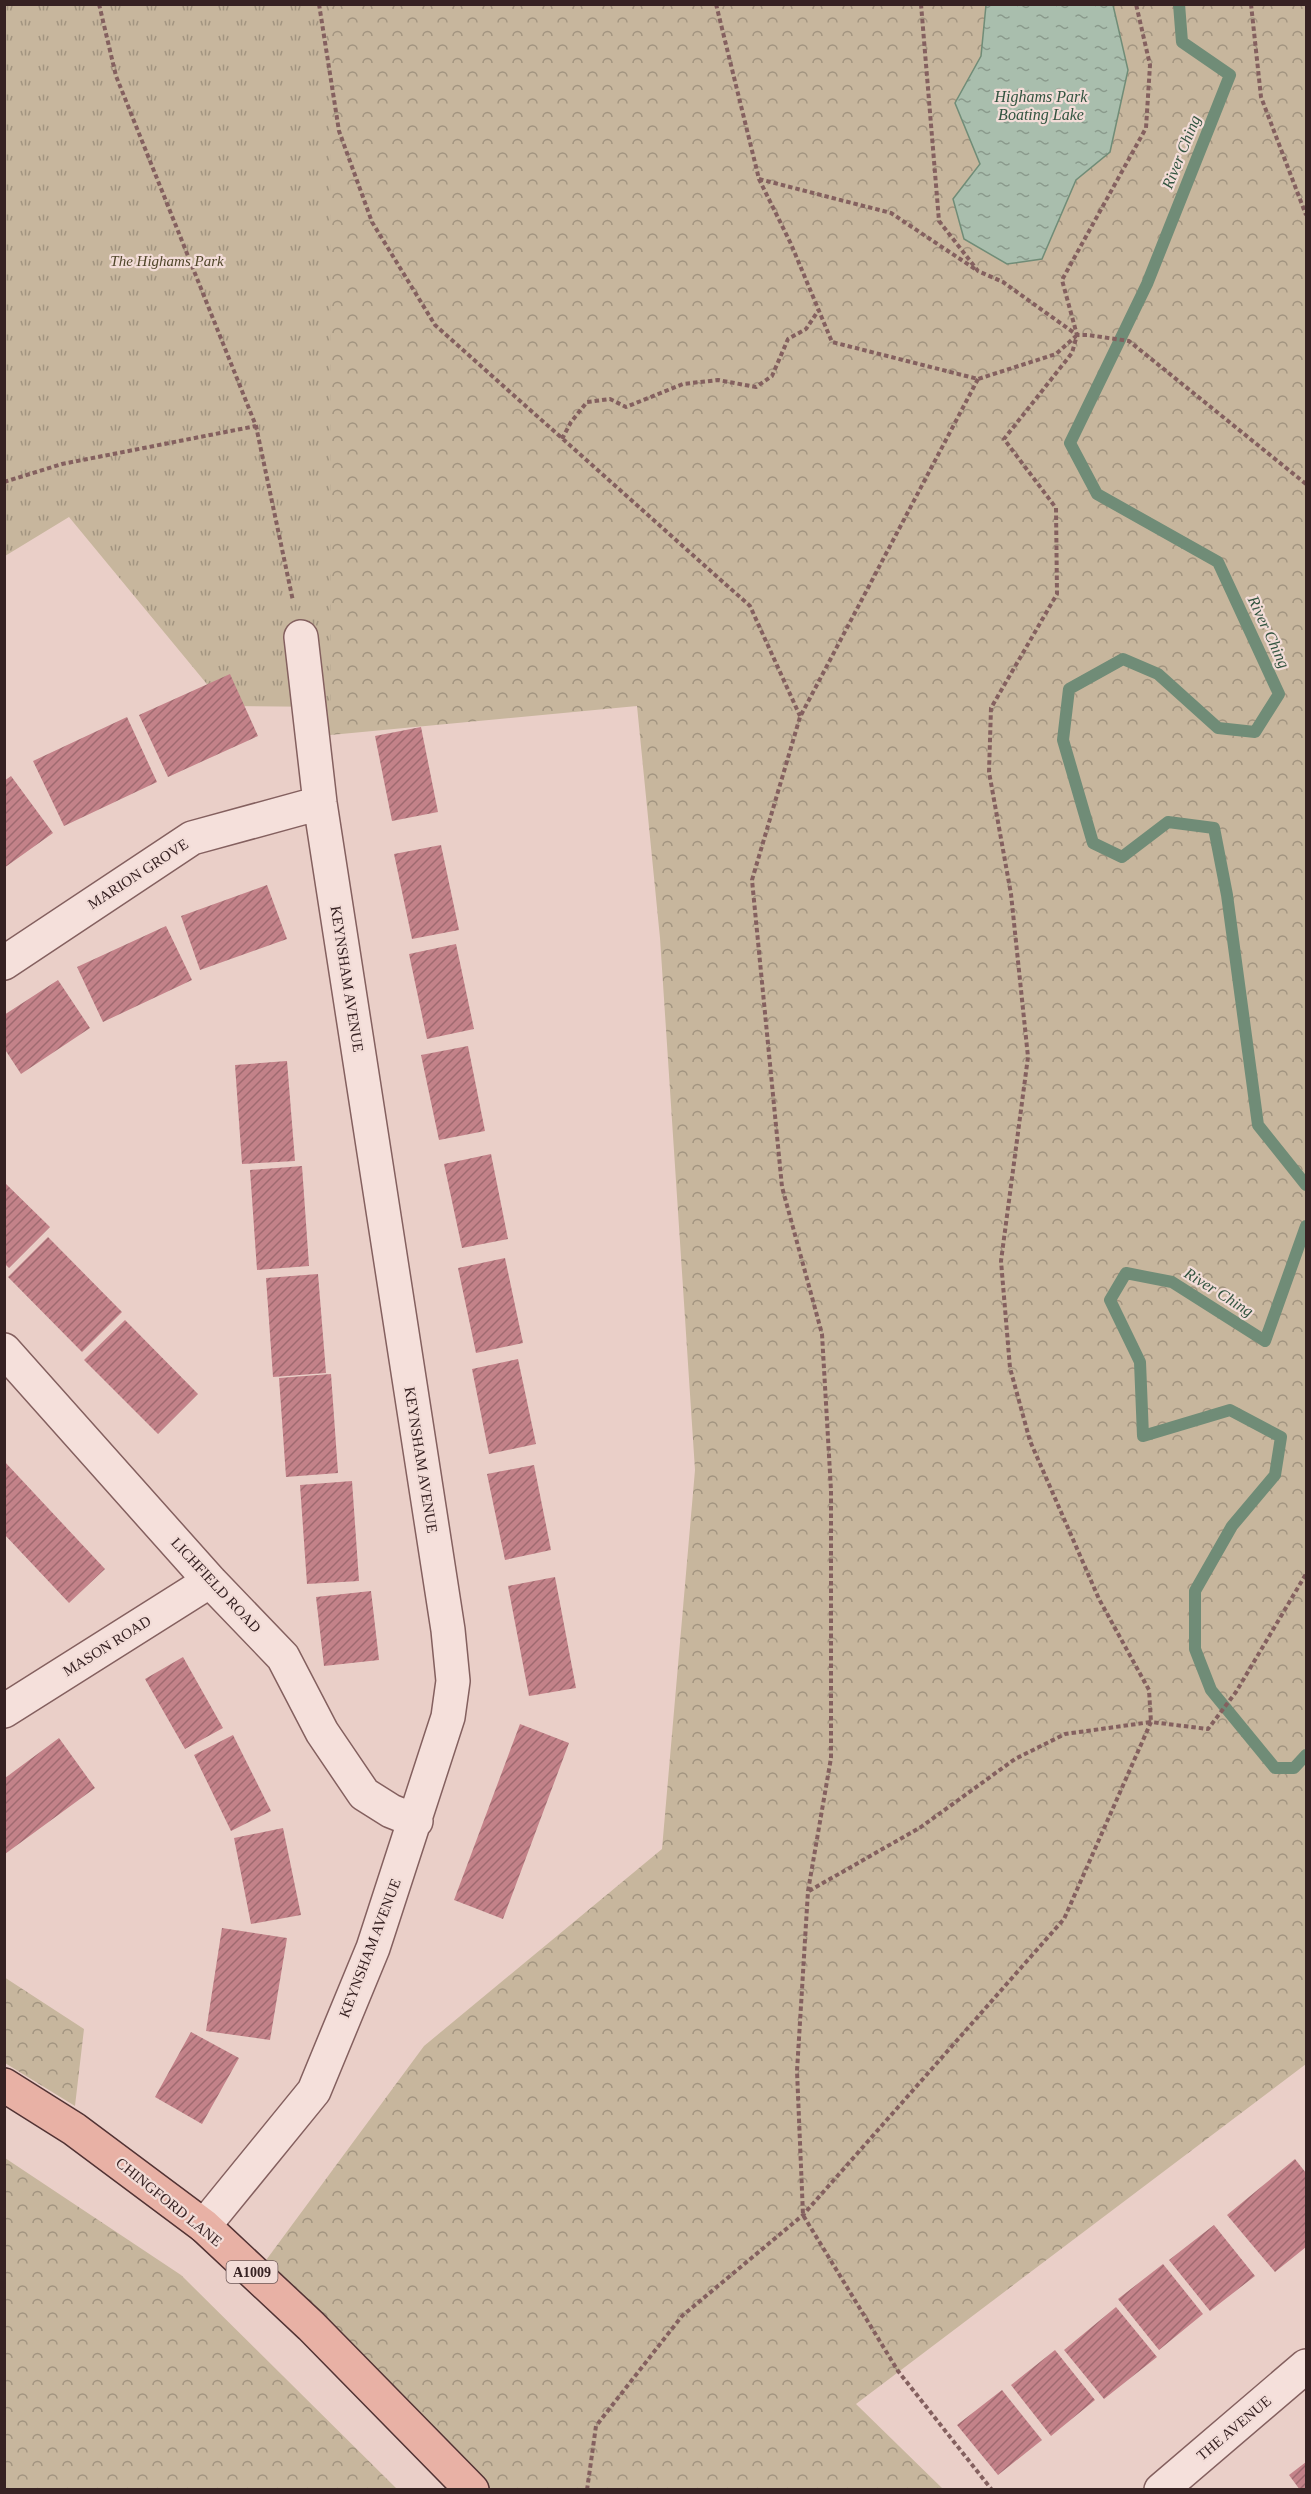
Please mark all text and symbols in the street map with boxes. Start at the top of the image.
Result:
water label: Highams Park Boating Lake [994,88,1088,124]
water label: River Ching [1158,113,1204,193]
park label: The Highams Park [110,253,224,269]
water label: River Ching [1244,592,1293,671]
street label: MARION GROVE [85,836,191,912]
street label: KEYNSHAM AVENUE [328,905,366,1053]
water label: River Ching [1180,1264,1256,1321]
street label: KEYNSHAM AVENUE [402,1386,440,1534]
street label: LICHFIELD ROAD [168,1534,264,1636]
street label: MASON ROAD [60,1613,154,1679]
street label: KEYNSHAM AVENUE [336,1876,404,2020]
street label: CHINGFORD LANE [113,2154,225,2250]
road number: A1009 [226,2261,278,2283]
street label: THE AVENUE [1194,2392,1274,2464]

